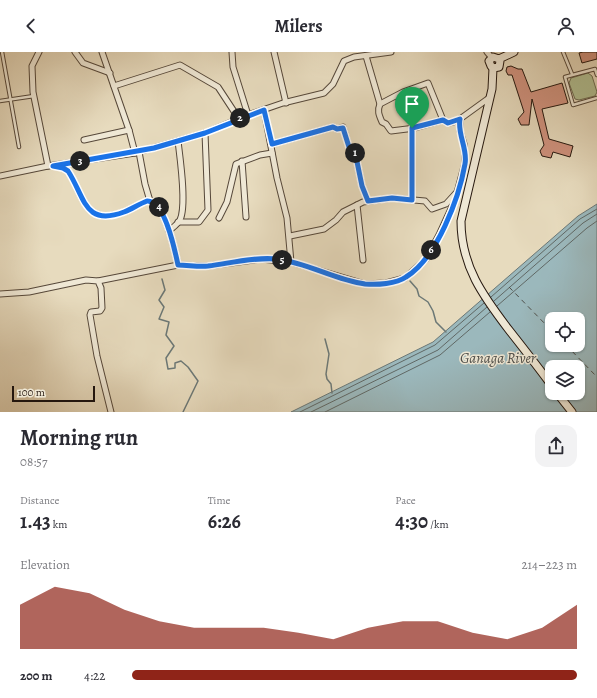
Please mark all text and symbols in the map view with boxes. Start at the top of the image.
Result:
text: Milers [274,14,323,38]
icon: back [20,15,42,37]
icon: person [555,15,577,37]
pin [395,87,429,128]
icon: arrive [401,93,423,115]
pin: 2 [230,108,250,128]
text: 2 [237,110,243,125]
pin: 1 [345,143,365,163]
text: 1 [353,145,357,160]
pin: 3 [70,151,90,171]
text: 3 [78,153,82,168]
pin: 4 [149,197,169,217]
text: 4 [156,199,162,214]
pin: 6 [421,240,441,260]
text: 6 [428,242,434,257]
pin: 5 [272,250,292,270]
text: 5 [280,252,284,267]
map controls [545,312,585,400]
button: locate [545,312,585,352]
water label: Ganaga River [460,348,537,368]
button: layers [545,360,585,400]
scale bar [12,384,95,403]
text: 100 m [18,385,45,400]
text: Morning run [20,423,138,453]
button: share [535,425,577,467]
text: 08:57 [20,453,47,470]
text: Distance [20,493,59,508]
text: Time [208,493,231,508]
text: Pace [395,493,416,508]
text: 1.43 [20,508,51,535]
text: 6:26 [208,508,241,535]
text: 4:30 [395,508,428,535]
text: km [51,517,67,532]
text: /km [428,517,449,532]
text: Elevation [20,556,70,573]
text: 214–223 m [521,556,577,573]
text: 200 m [20,667,53,684]
text: 4:22 [84,667,105,684]

